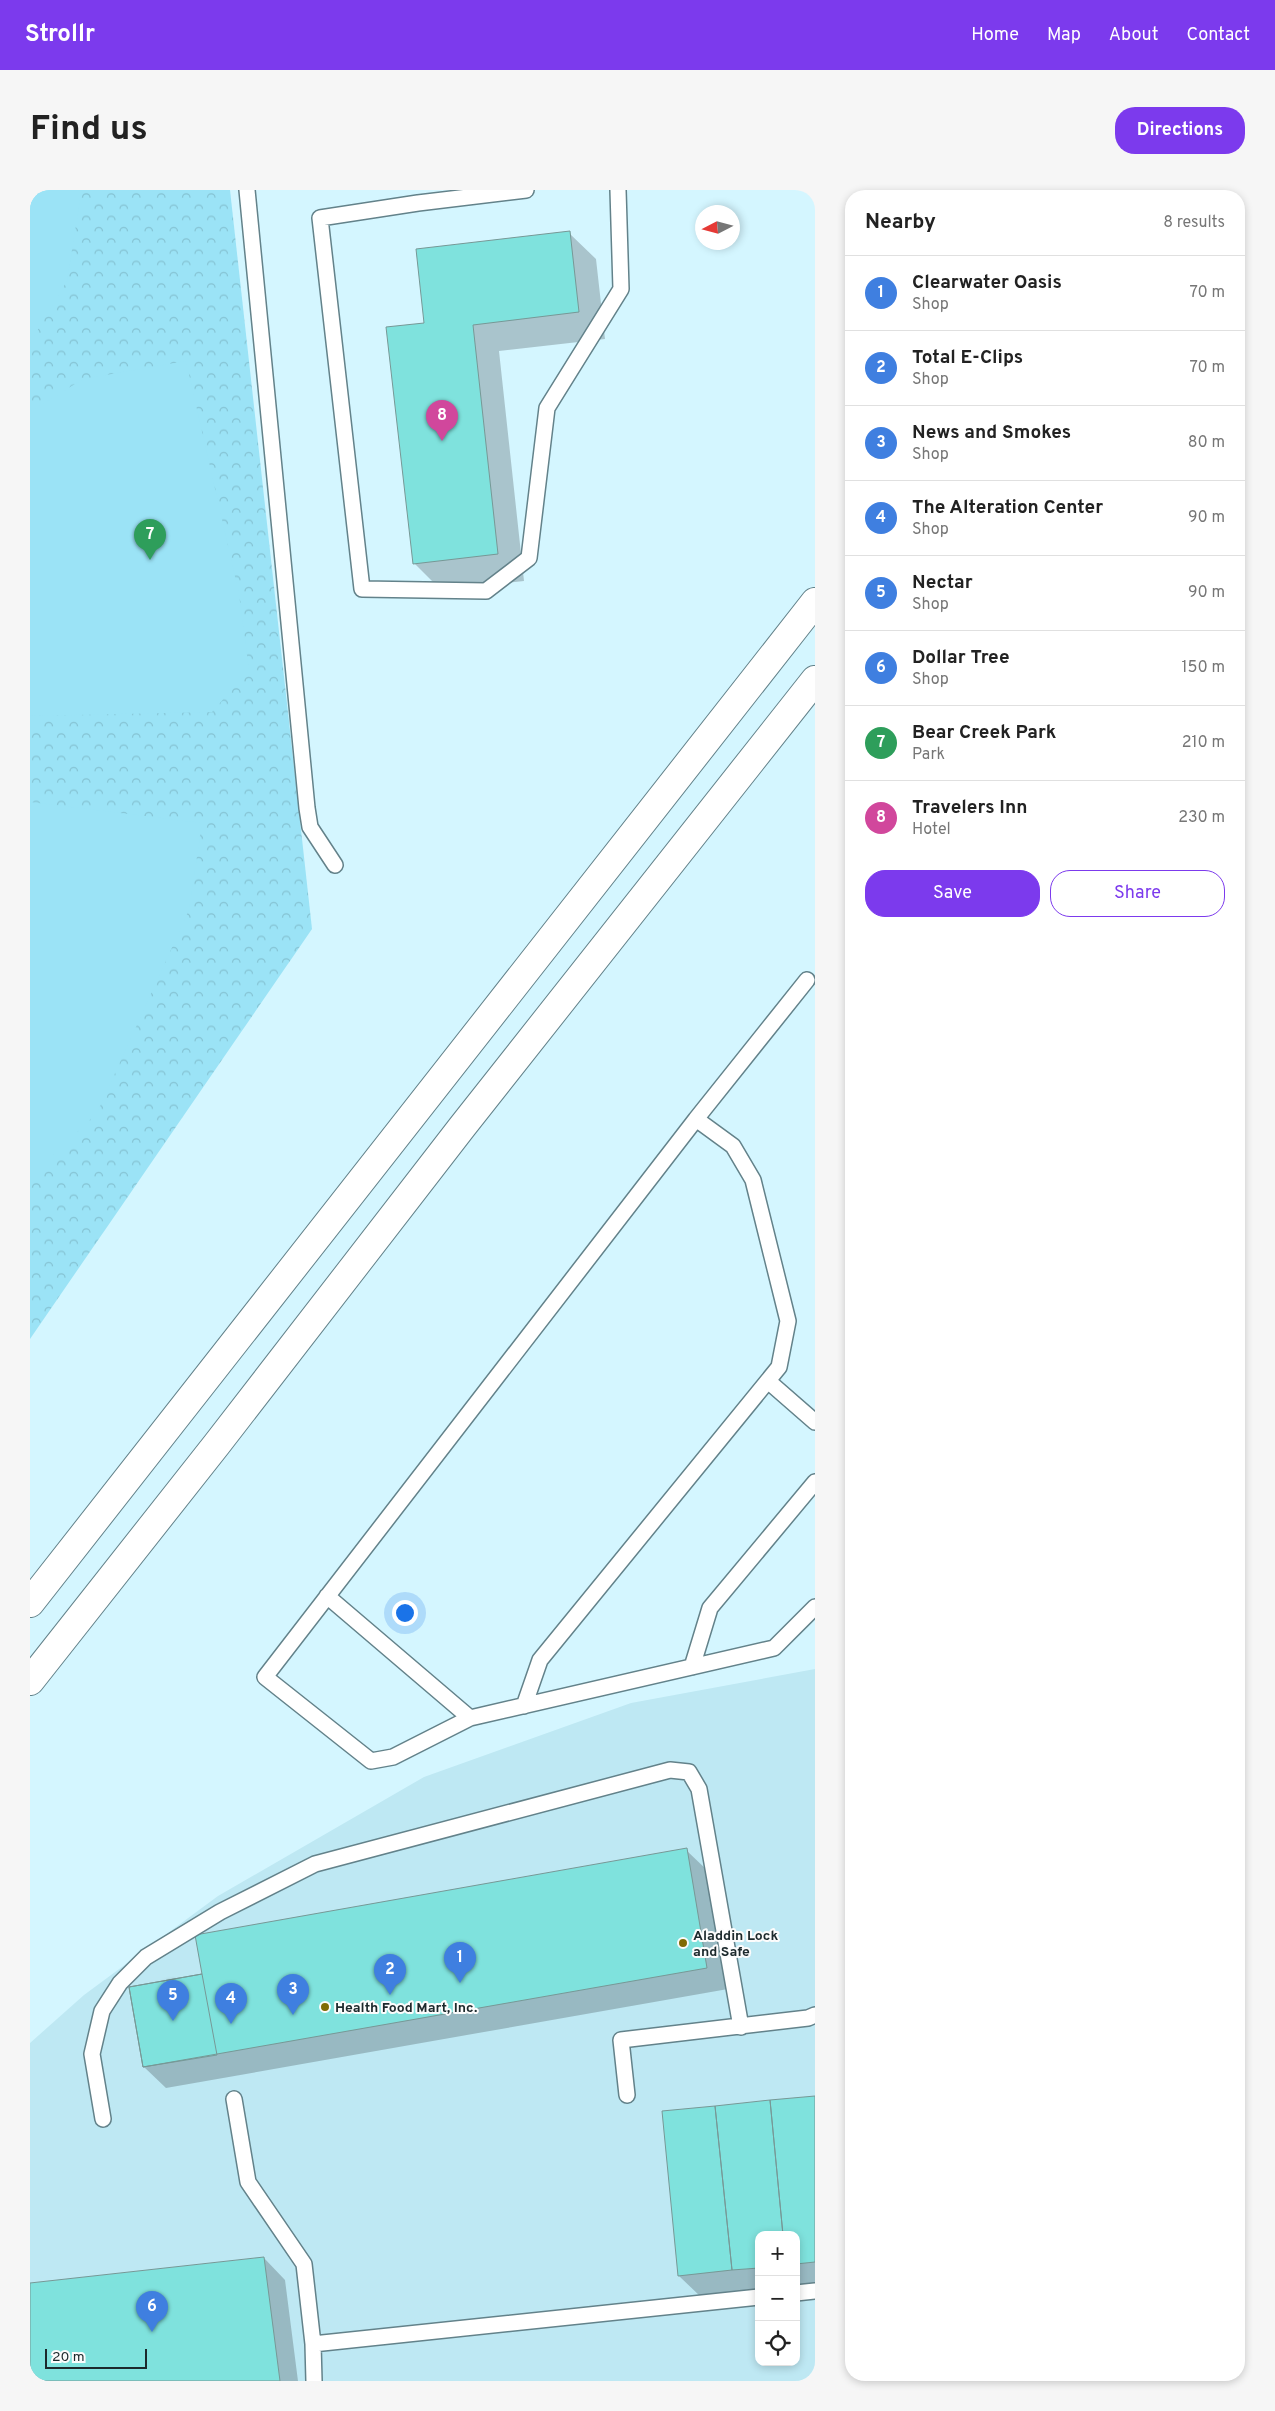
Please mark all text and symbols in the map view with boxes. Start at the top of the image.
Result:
text: Strollr [25,20,95,50]
text: Home [971,24,1019,47]
text: Map [1047,24,1081,47]
text: About [1109,24,1158,47]
text: Contact [1186,24,1250,47]
button: Directions [1115,107,1245,154]
text: Find us [30,108,148,152]
north arrow [695,205,740,250]
text: Nearby [865,209,936,236]
text: 8 results [1163,213,1225,233]
text: Clearwater Oasis [912,271,1062,295]
text: 1 [878,283,884,303]
text: 70 m [1190,283,1225,303]
text: Shop [912,295,949,315]
text: Total E-Clips [912,346,1023,370]
text: 2 [876,358,886,378]
text: 70 m [1190,358,1225,378]
text: Shop [912,370,949,390]
pin: 8 [426,400,458,441]
text: News and Smokes [912,421,1071,445]
text: 3 [876,433,886,453]
text: 80 m [1188,433,1225,453]
text: Shop [912,445,949,465]
text: The Alteration Center [912,496,1103,520]
text: 4 [876,508,886,528]
text: 90 m [1188,508,1225,528]
pin: 7 [134,519,166,560]
text: Shop [912,520,949,540]
text: Nectar [912,571,973,595]
text: 5 [876,583,886,603]
text: 90 m [1188,583,1225,603]
text: Shop [912,595,949,615]
text: Dollar Tree [912,646,1010,670]
text: 6 [876,658,886,678]
text: 150 m [1182,658,1225,678]
text: Shop [912,670,949,690]
text: Bear Creek Park [912,721,1056,745]
text: 7 [877,733,885,753]
text: 210 m [1182,733,1225,753]
text: Park [912,745,945,765]
text: Travelers Inn [912,796,1028,820]
text: 8 [876,808,886,828]
text: 230 m [1178,808,1225,828]
text: Hotel [912,820,951,840]
button: Save [865,870,1040,917]
button: Share [1050,870,1225,917]
your location [392,1600,418,1626]
place label: Aladdin Lock and Safe [693,1928,778,1961]
marker: Aladdin Lock and Safe [677,1937,689,1949]
pin: 1 [444,1942,476,1983]
pin: 2 [374,1954,406,1995]
pin: 3 [277,1974,309,2015]
pin: 5 [157,1980,189,2021]
pin: 4 [215,1983,247,2024]
place label: Health Food Mart, Inc. [335,2000,477,2017]
marker: Health Food Mart, Inc. [319,2001,331,2013]
map controls [755,2231,800,2366]
button: + [755,2231,800,2276]
button: − [755,2276,800,2321]
pin: 6 [136,2291,168,2332]
button: locate [755,2321,800,2366]
scale bar [45,2346,148,2369]
text: 20 m [52,2349,85,2366]

